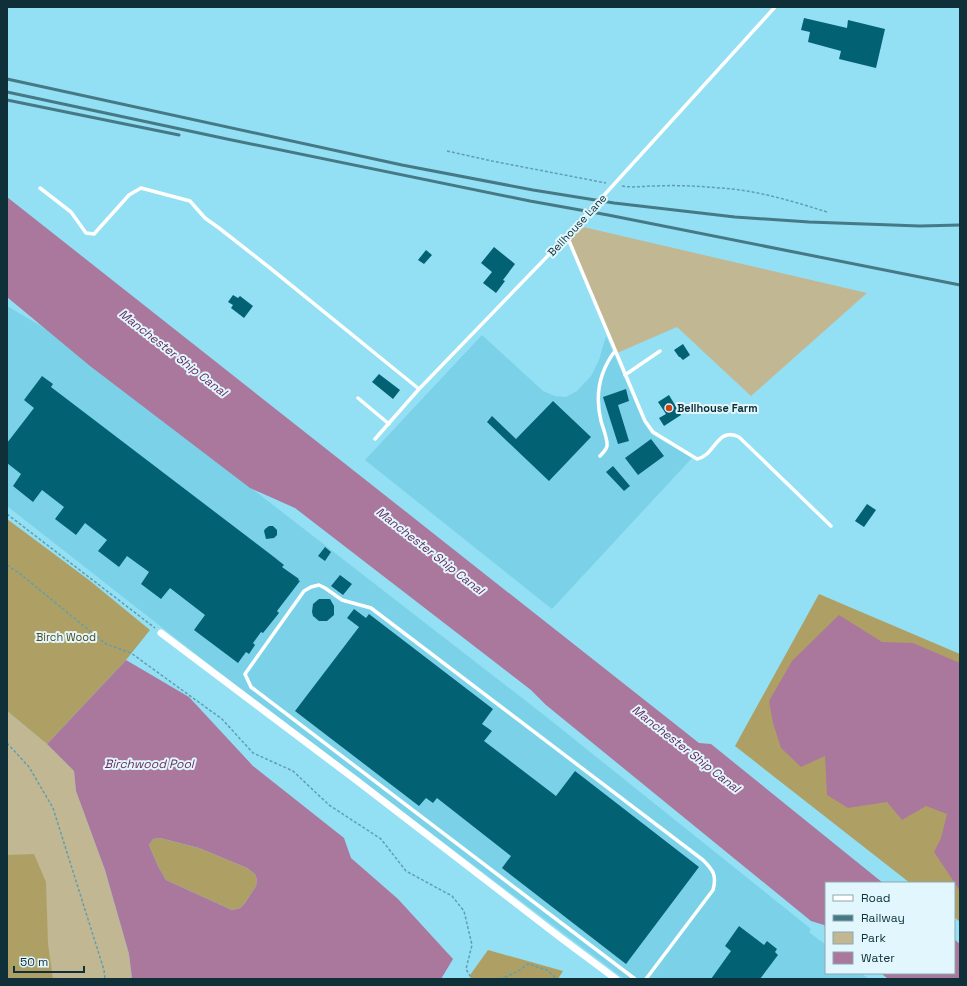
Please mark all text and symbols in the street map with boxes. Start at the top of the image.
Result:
street label: Bellhouse Lane [545,191,609,259]
water label: Manchester Ship Canal [116,306,232,401]
place label: Bellhouse Farm [677,401,758,415]
marker: Bellhouse Farm [664,403,674,413]
water label: Manchester Ship Canal [373,504,489,599]
park label: Birch Wood [36,630,96,644]
water label: Manchester Ship Canal [629,702,745,797]
water label: Birchwood Pool [104,756,196,772]
legend [825,882,955,974]
text: Road [861,890,890,906]
text: Railway [861,910,905,926]
text: Park [861,930,886,946]
scale bar [14,948,84,974]
text: Water [861,950,895,966]
text: 50 m [20,954,48,970]

